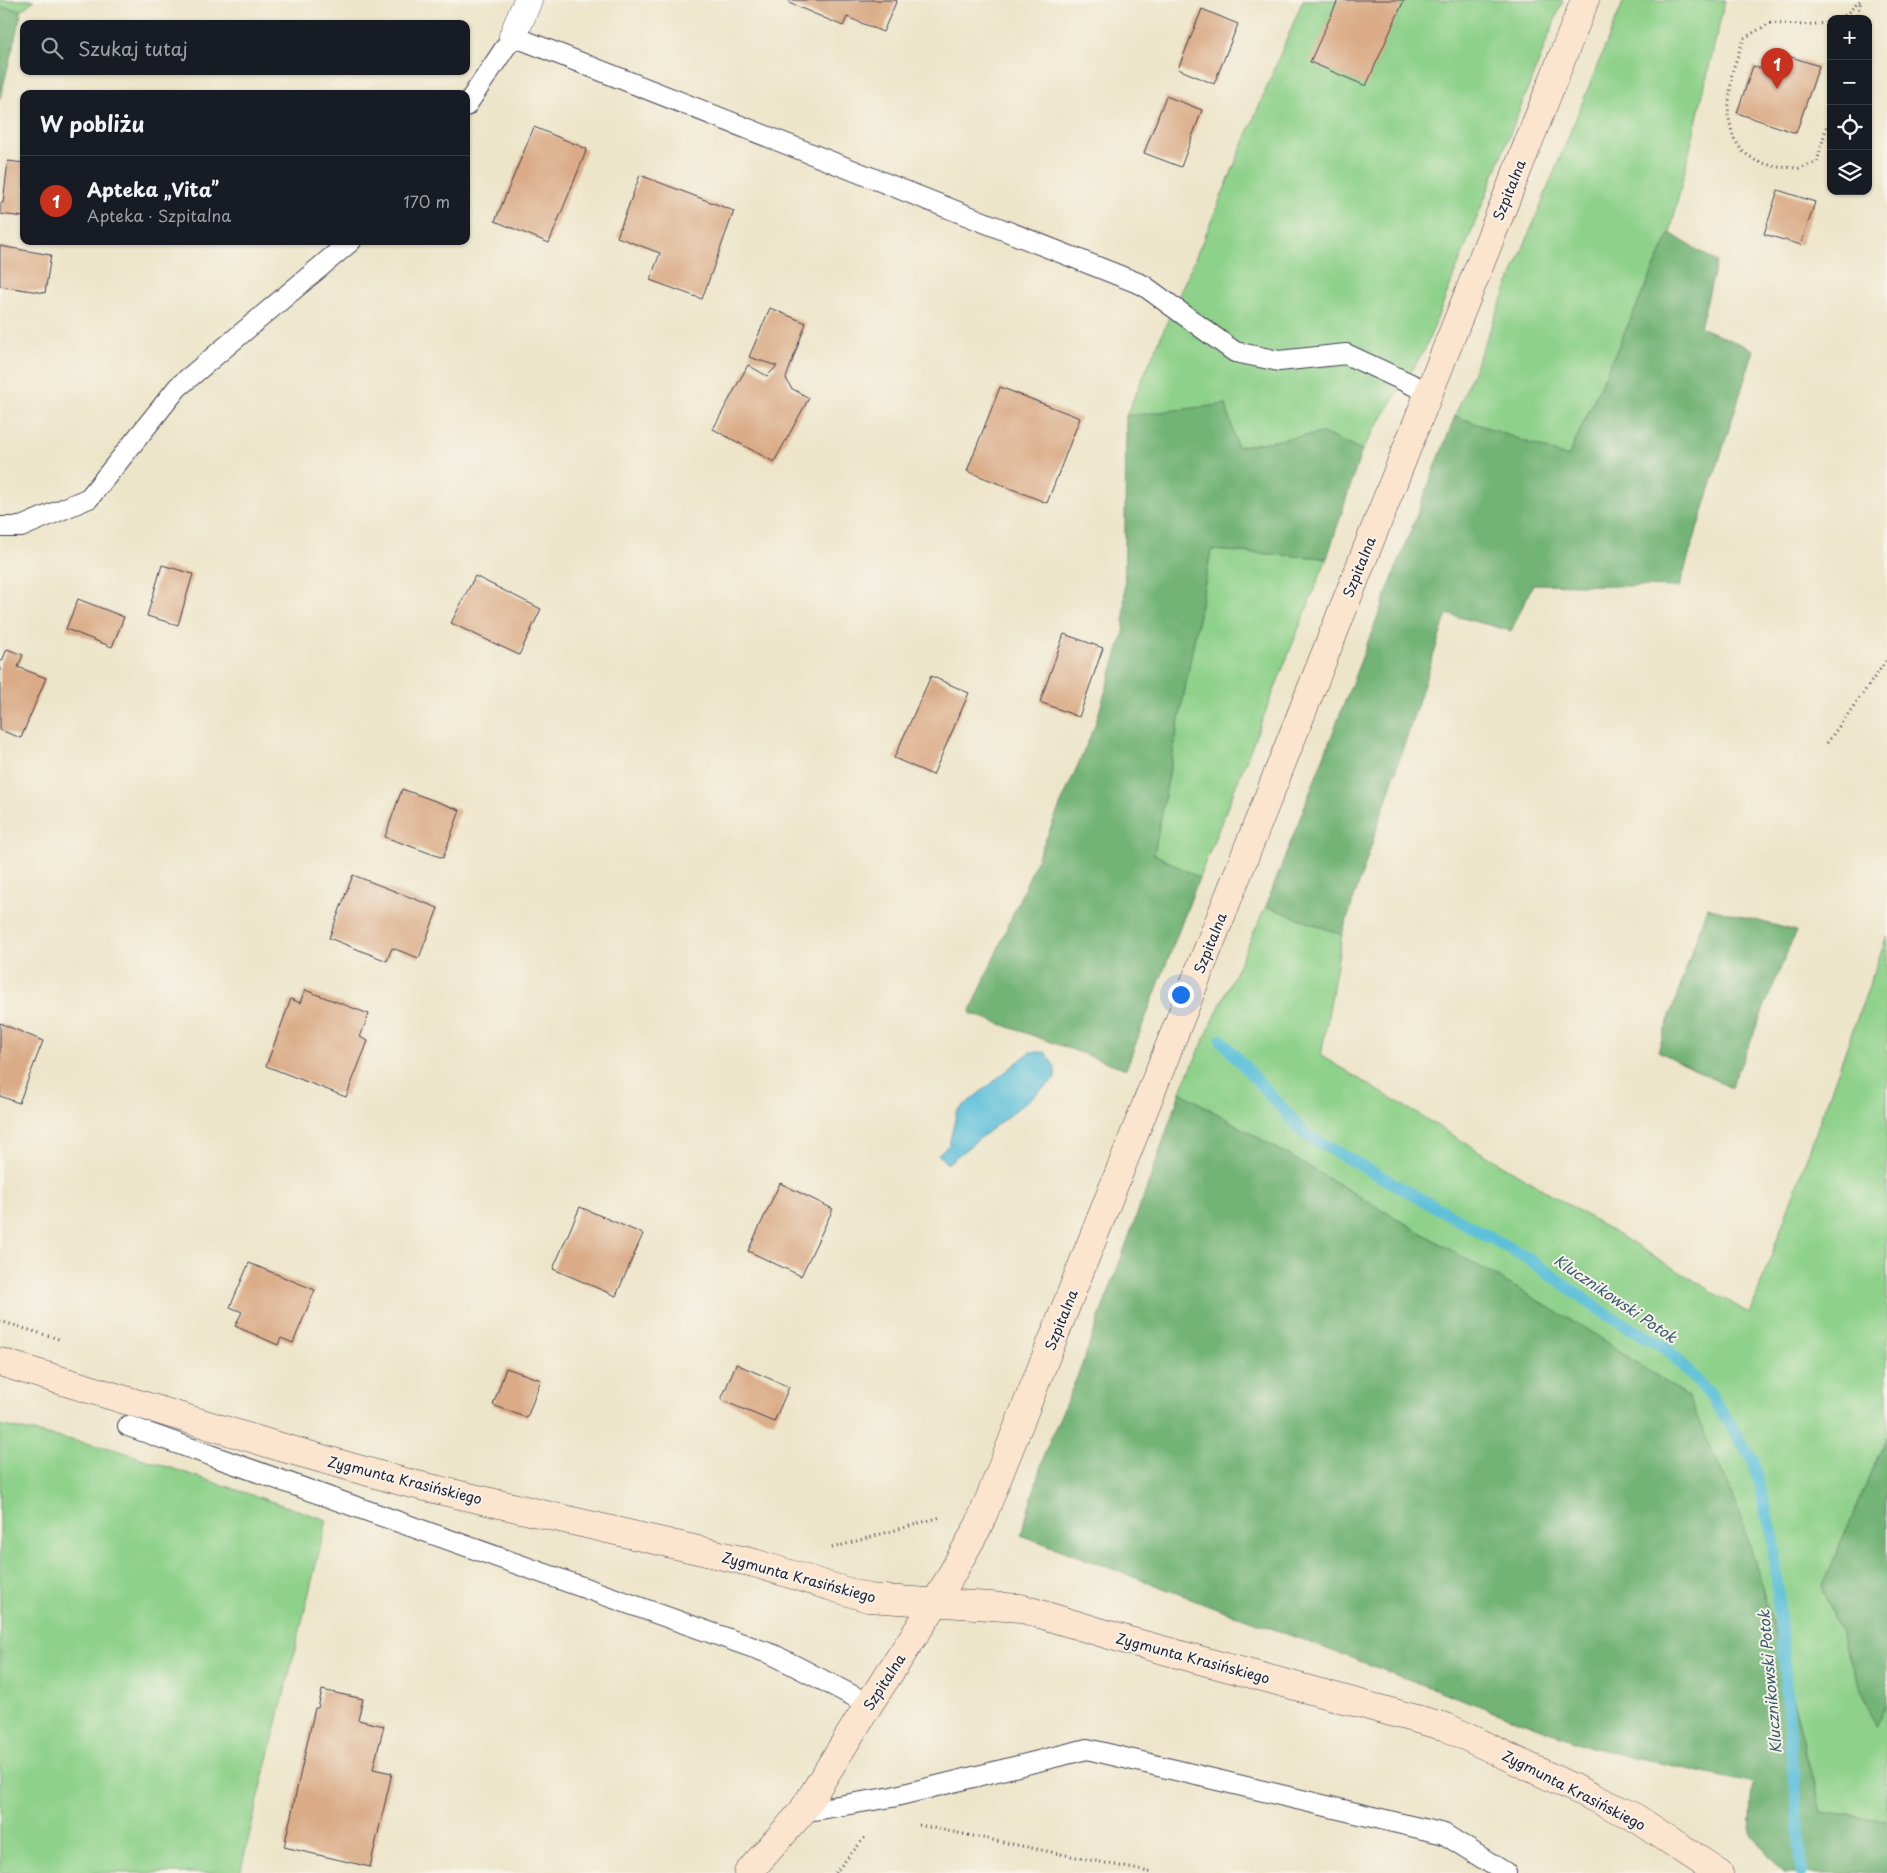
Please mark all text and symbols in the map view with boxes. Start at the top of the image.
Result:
map controls [1827,15,1872,195]
button: + [1827,15,1872,60]
search box [20,20,470,75]
icon: search [38,34,66,62]
text: Szukaj tutaj [78,34,188,62]
pin: 1 [1761,48,1793,89]
button: − [1827,60,1872,105]
button: locate [1827,105,1872,150]
text: W pobliżu [40,107,145,139]
button: layers [1827,150,1872,195]
street label: Szpitalna [1487,156,1531,224]
text: Apteka „Vita” [87,175,219,203]
text: 1 [52,189,60,213]
text: 170 m [404,189,450,213]
text: Apteka · Szpitalna [87,203,231,227]
street label: Szpitalna [1337,533,1381,601]
street label: Szpitalna [1188,909,1232,977]
your location [1168,982,1194,1008]
water label: Klucznikowski Potok [1550,1248,1683,1348]
street label: Szpitalna [1039,1286,1083,1354]
street label: Zygmunta Krasińskiego [326,1451,484,1509]
street label: Zygmunta Krasińskiego [720,1546,878,1608]
water label: Klucznikowski Potok [1751,1608,1787,1755]
street label: Zygmunta Krasińskiego [1114,1627,1272,1689]
street label: Szpitalna [858,1649,910,1715]
street label: Zygmunta Krasińskiego [1499,1745,1649,1835]

